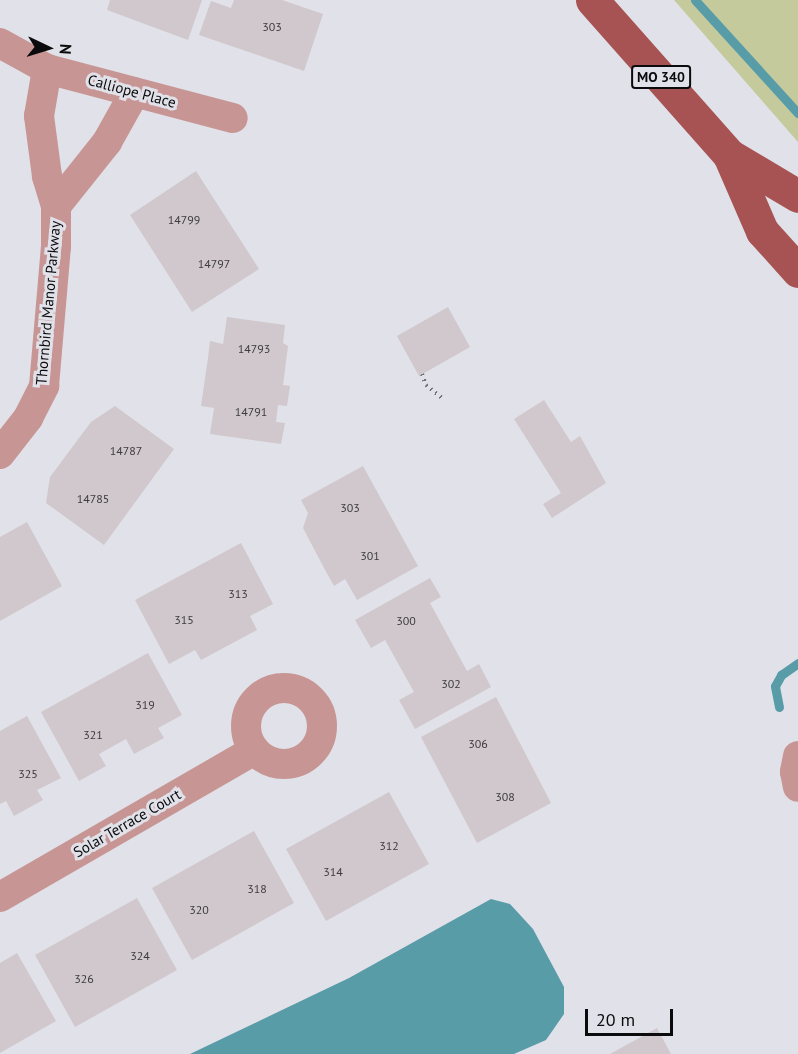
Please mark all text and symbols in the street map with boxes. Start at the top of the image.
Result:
north arrow [18,18,78,78]
house number: 303 [262,20,282,34]
text: N [56,43,76,55]
road number: MO 340 [631,66,691,88]
street label: Calliope Place [86,71,178,111]
house number: 14799 [168,213,200,227]
street label: Thornbird Manor Parkway [32,220,64,386]
house number: 14797 [198,257,230,271]
house number: 14793 [238,342,270,356]
house number: 14791 [235,405,267,419]
house number: 14787 [110,444,142,458]
house number: 14785 [77,492,109,506]
house number: 303 [340,501,360,515]
house number: 301 [360,549,380,563]
house number: 313 [228,587,248,601]
house number: 315 [174,613,194,627]
house number: 300 [396,614,416,628]
house number: 302 [441,677,461,691]
house number: 319 [135,698,155,712]
house number: 321 [83,728,103,742]
house number: 306 [468,737,488,751]
house number: 325 [18,767,38,781]
street label: Solar Terrace Court [70,785,184,861]
house number: 308 [495,790,515,804]
house number: 312 [379,839,399,853]
house number: 314 [323,865,343,879]
house number: 318 [247,882,267,896]
house number: 320 [189,903,209,917]
house number: 324 [130,949,150,963]
house number: 326 [74,972,94,986]
scale bar [588,997,676,1035]
text: 20 m [596,1008,635,1031]

